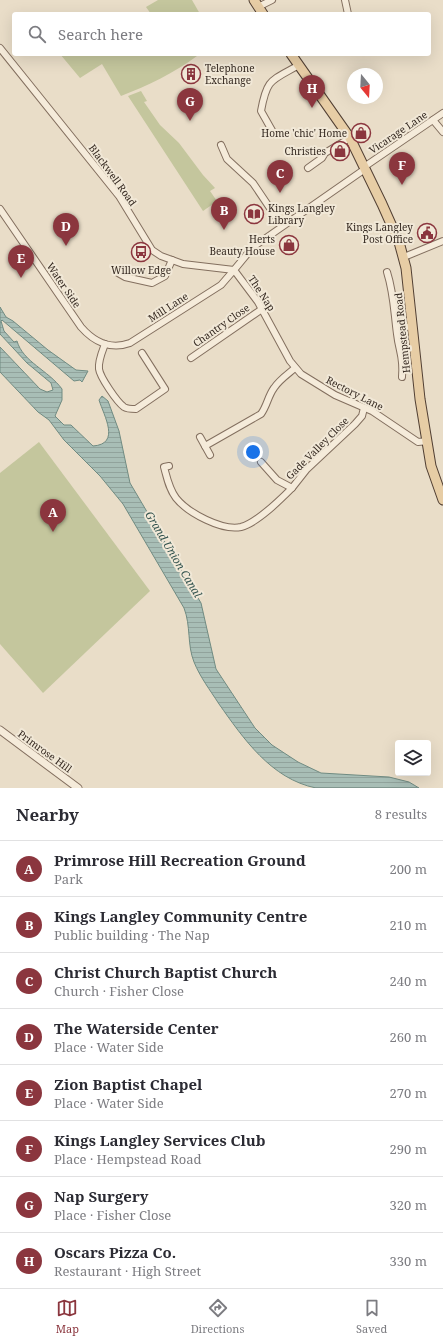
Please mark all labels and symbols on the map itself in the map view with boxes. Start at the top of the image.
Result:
place label: Telephone Exchange [205,61,255,87]
building icon: Telephone Exchange [180,63,202,85]
north arrow [347,68,383,104]
pin: H [299,75,325,108]
pin: G [177,88,203,121]
street label: Vicarage Lane [366,107,430,157]
shop icon: Home 'chic' Home [350,122,372,144]
place label: Home 'chic' Home [261,126,347,140]
shop icon: Christies [329,140,351,162]
street label: Blackwell Road [86,141,140,209]
place label: Christies [285,144,326,158]
pin: F [389,152,415,185]
pin: C [267,160,293,193]
pin: B [211,197,237,230]
place label: Kings Langley Library [268,201,335,227]
library icon: Kings Langley Library [243,203,265,225]
pin: D [53,213,79,246]
place label: Kings Langley Post Office [346,220,413,246]
public building icon: Kings Langley Post Office [416,222,438,244]
place label: Herts Beauty House [209,232,275,258]
shop icon: Herts Beauty House [278,234,300,256]
bus stop icon: Willow Edge [130,241,152,263]
pin: E [8,245,34,278]
street label: Water Side [44,260,84,310]
place label: Willow Edge [111,263,171,277]
street label: The Nap [245,272,279,314]
street label: Mill Lane [145,289,191,325]
street label: Hempstead Road [391,292,413,374]
street label: Chantry Close [190,300,252,350]
street label: Rectory Lane [324,373,386,413]
street label: Gade Valley Close [283,414,351,482]
your location [243,442,263,462]
pin: A [40,499,66,532]
water label: Grand Union Canal [142,508,206,601]
street label: Primrose Hill [15,727,75,775]

